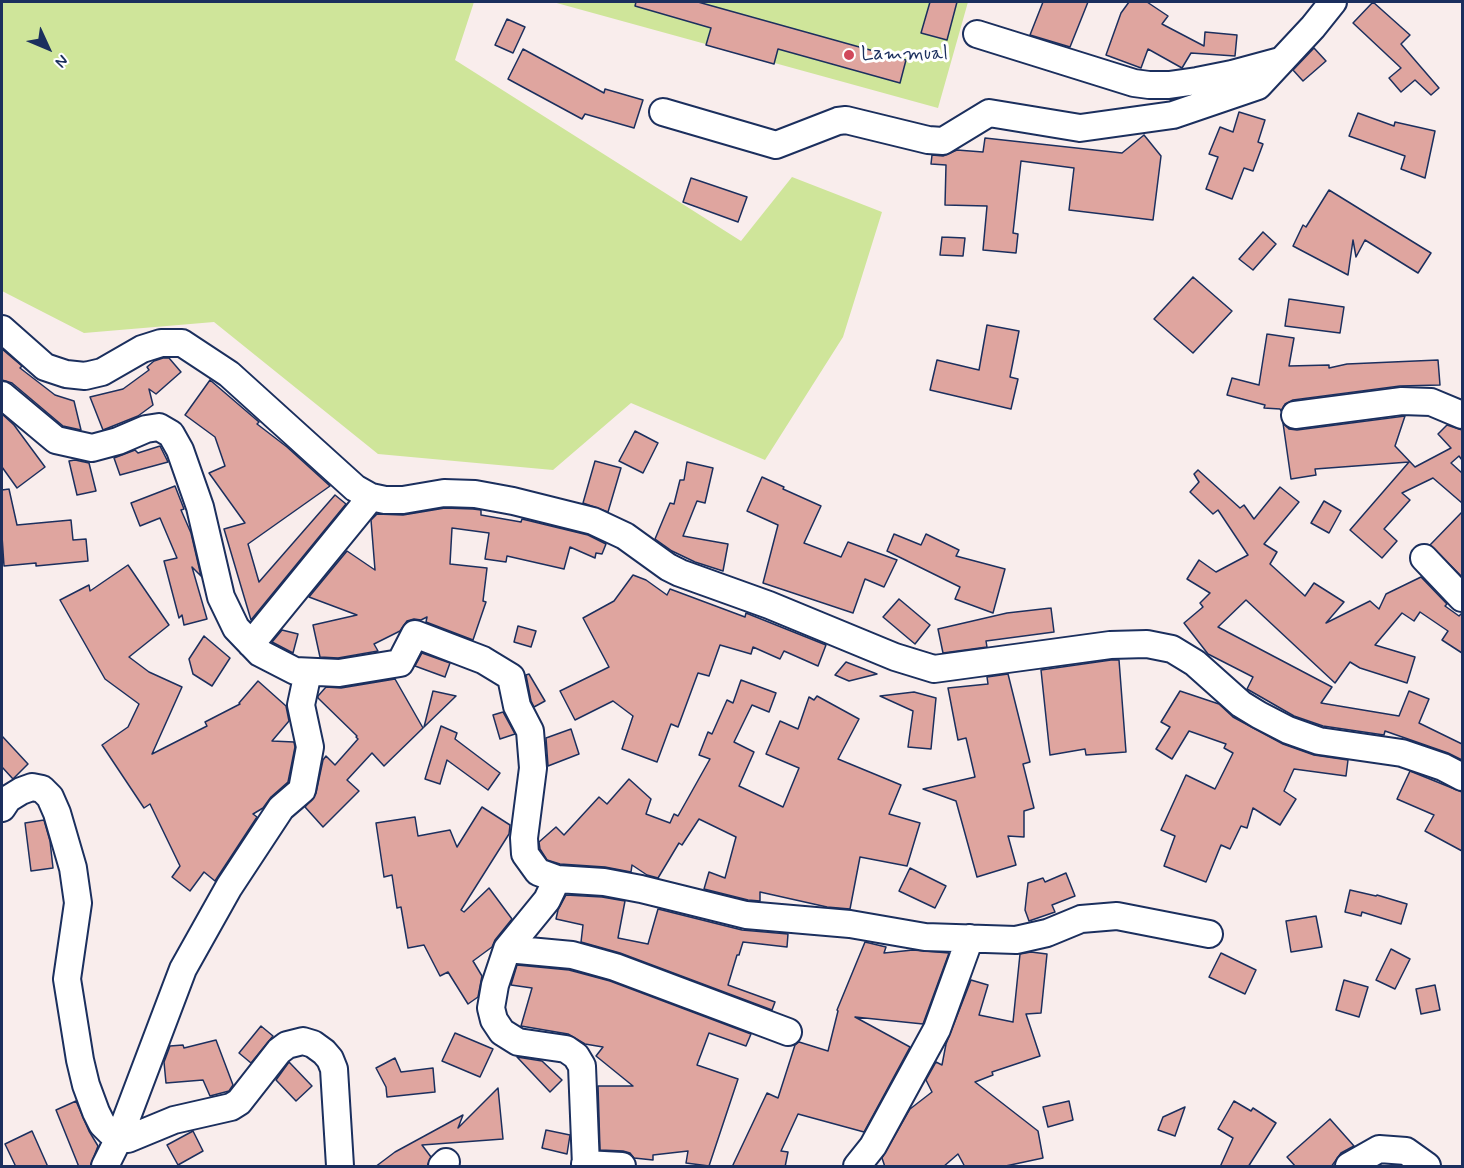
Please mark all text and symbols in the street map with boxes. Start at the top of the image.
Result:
north arrow [18,18,78,78]
place label: Lammual [861,43,948,67]
marker: Lammual [842,48,856,62]
text: N [50,50,73,72]

